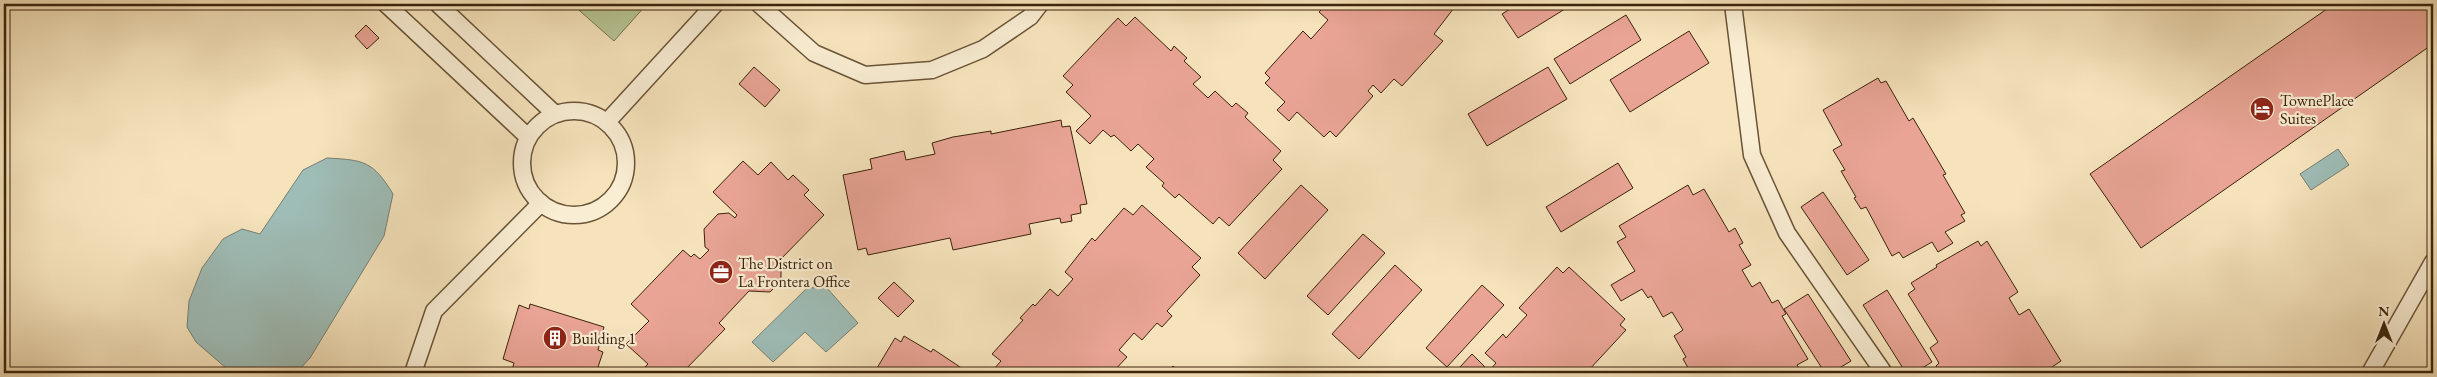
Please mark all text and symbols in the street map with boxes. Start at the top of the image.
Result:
place label: TownePlace Suites [2280,90,2354,129]
hotel icon: TownePlace Suites [2249,96,2275,122]
place label: The District on La Frontera Office [738,253,850,292]
office icon: The District on La Frontera Office [708,259,734,285]
north arrow [2360,300,2410,350]
text: N [2378,302,2390,320]
building icon: Building 1 [542,325,568,351]
place label: Building 1 [572,328,636,349]

